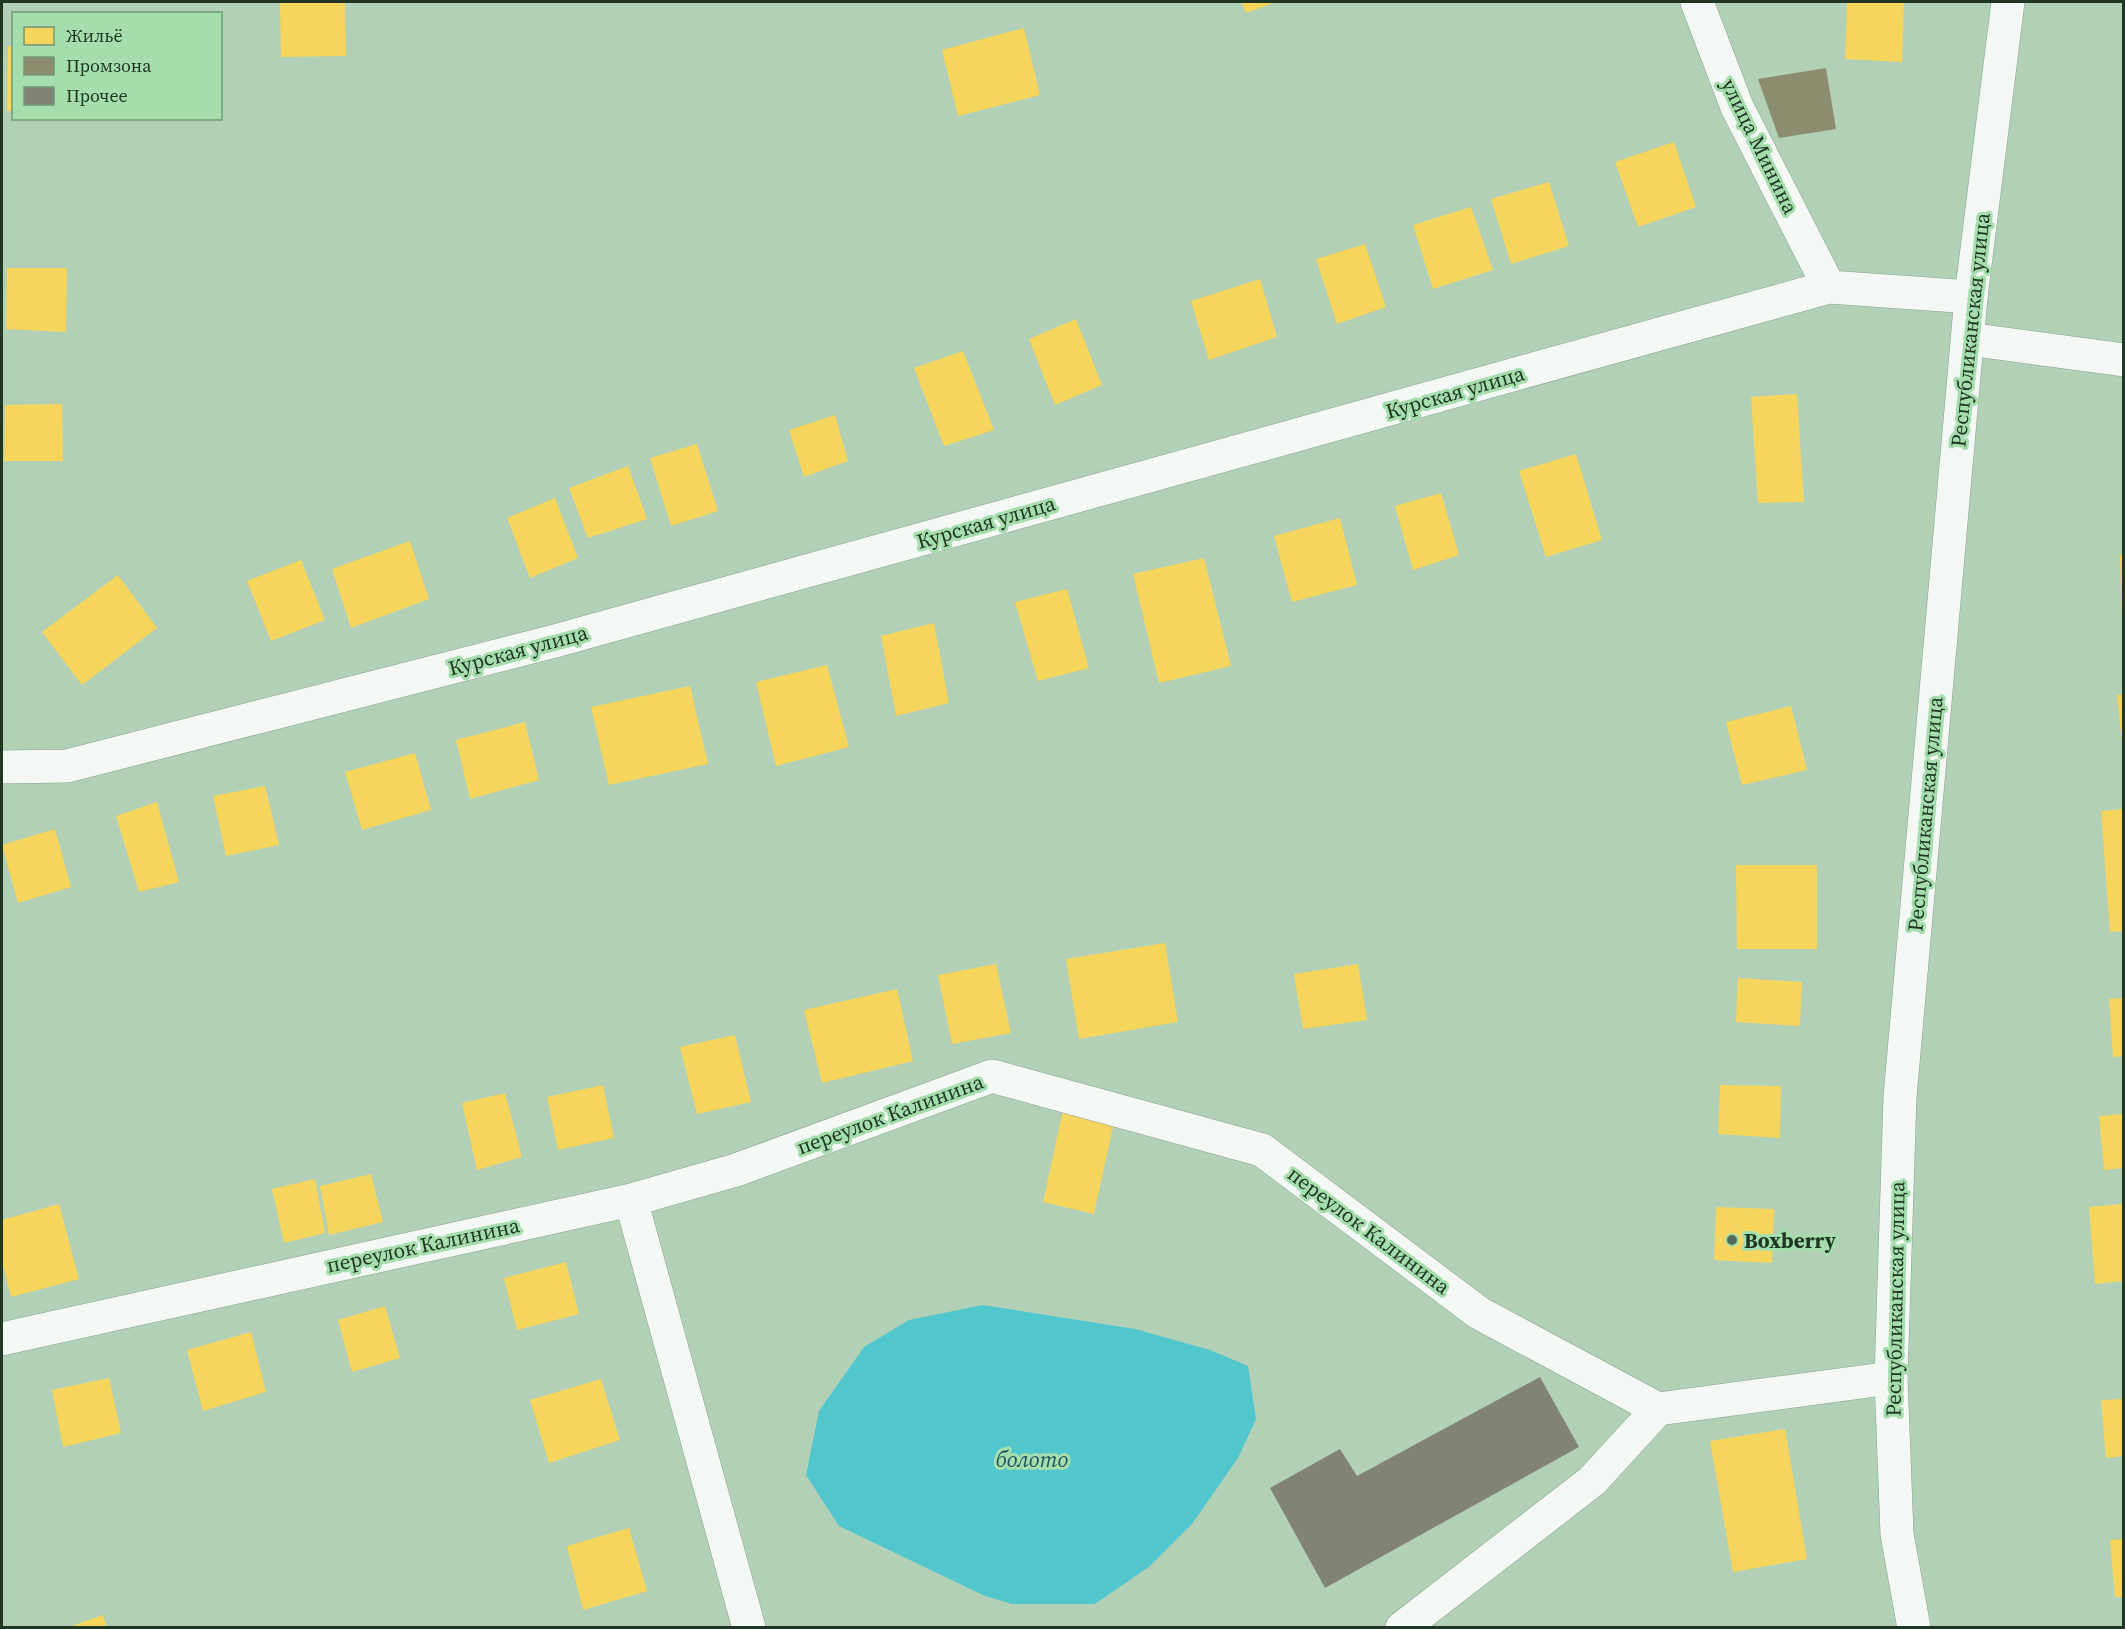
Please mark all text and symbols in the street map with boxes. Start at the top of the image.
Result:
legend [12,12,222,120]
text: Жильё [66,23,123,48]
text: Промзона [66,53,152,78]
street label: улица Минина [1715,73,1805,219]
text: Прочее [66,83,128,108]
street label: Республиканская улица [1943,211,1997,449]
street label: Курская улица [1382,358,1528,426]
street label: Курская улица [913,488,1059,556]
street label: Курская улица [445,617,591,683]
street label: Республиканская улица [1900,695,1950,933]
street label: переулок Калинина [793,1067,988,1161]
street label: переулок Калинина [1282,1159,1457,1301]
street label: Республиканская улица [1878,1181,1912,1417]
street label: переулок Калинина [324,1210,523,1280]
place label: Boxberry [1744,1226,1837,1255]
marker: Boxberry [1725,1233,1739,1247]
water label: болото [996,1444,1069,1474]

